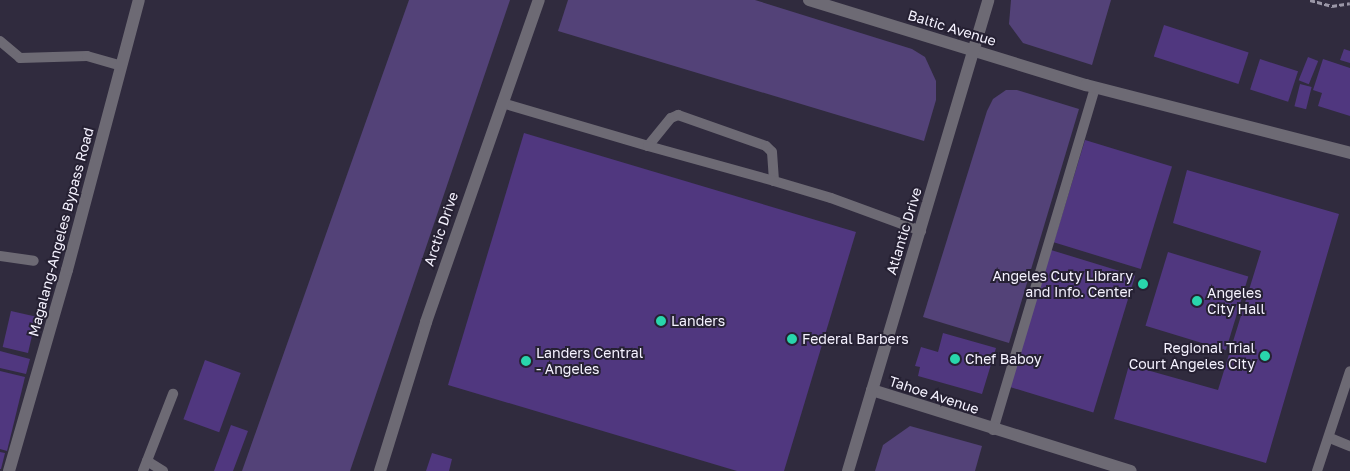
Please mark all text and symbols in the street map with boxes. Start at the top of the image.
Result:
street label: Baltic Avenue [906,7,998,49]
street label: Magalang-Angeles Bypass Road [25,126,97,338]
street label: Atlantic Drive [883,185,925,277]
street label: Arctic Drive [420,190,462,268]
place label: Angeles Cuty Library and Info. Center [992,268,1133,300]
marker: Angeles Cuty Library and Info. Center [1137,278,1149,290]
place label: Angeles City Hall [1207,285,1265,318]
marker: Angeles City Hall [1191,295,1203,307]
place label: Landers [671,313,725,329]
marker: Landers [655,315,667,327]
place label: Federal Barbers [802,331,909,347]
marker: Federal Barbers [786,333,798,345]
place label: Regional Trial Court Angeles City [1129,340,1255,372]
place label: Landers Central - Angeles [536,345,643,378]
marker: Regional Trial Court Angeles City [1259,350,1271,362]
place label: Chef Baboy [965,351,1042,367]
marker: Chef Baboy [949,353,961,365]
marker: Landers Central - Angeles [520,355,532,367]
street label: Tahoe Avenue [887,373,981,417]

